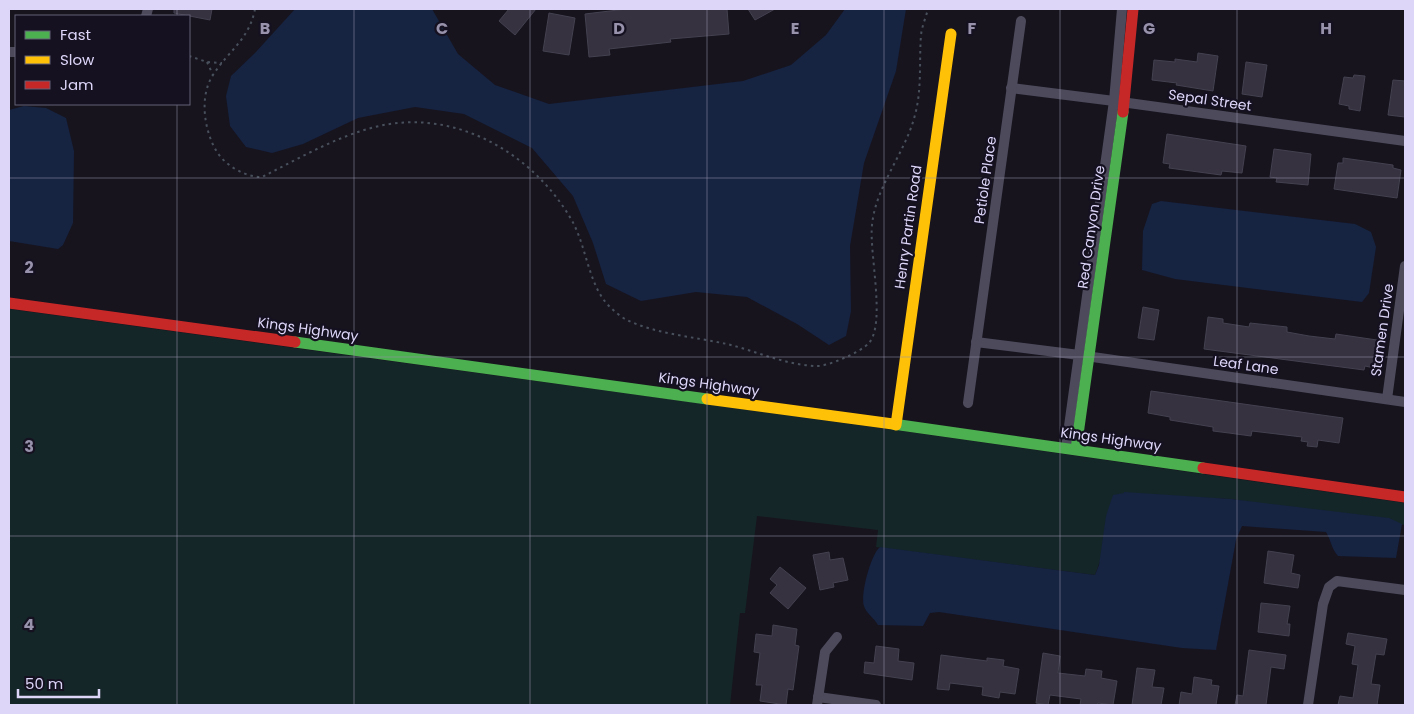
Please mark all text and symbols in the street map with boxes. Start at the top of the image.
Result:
legend [15,15,190,105]
text: B [260,17,270,40]
text: C [436,17,448,40]
text: D [613,17,625,40]
text: E [791,17,799,40]
text: F [968,17,977,40]
text: G [1143,17,1155,40]
text: H [1320,17,1332,40]
text: Fast [60,24,91,45]
text: Slow [60,49,95,70]
text: Jam [60,74,94,95]
street label: Sepal Street [1167,84,1253,116]
street label: Petiole Place [969,135,1001,225]
street label: Henry Partin Road [889,164,927,290]
street label: Red Canyon Drive [1072,164,1110,290]
text: 2 [24,256,34,279]
street label: Stamen Drive [1366,282,1398,378]
street label: Kings Highway [256,312,360,346]
street label: Leaf Lane [1212,351,1280,380]
street label: Kings Highway [657,367,761,401]
street label: Kings Highway [1059,422,1163,456]
text: 3 [24,435,34,458]
text: 4 [24,613,35,636]
scale bar [18,666,99,698]
text: 50 m [25,673,63,694]

